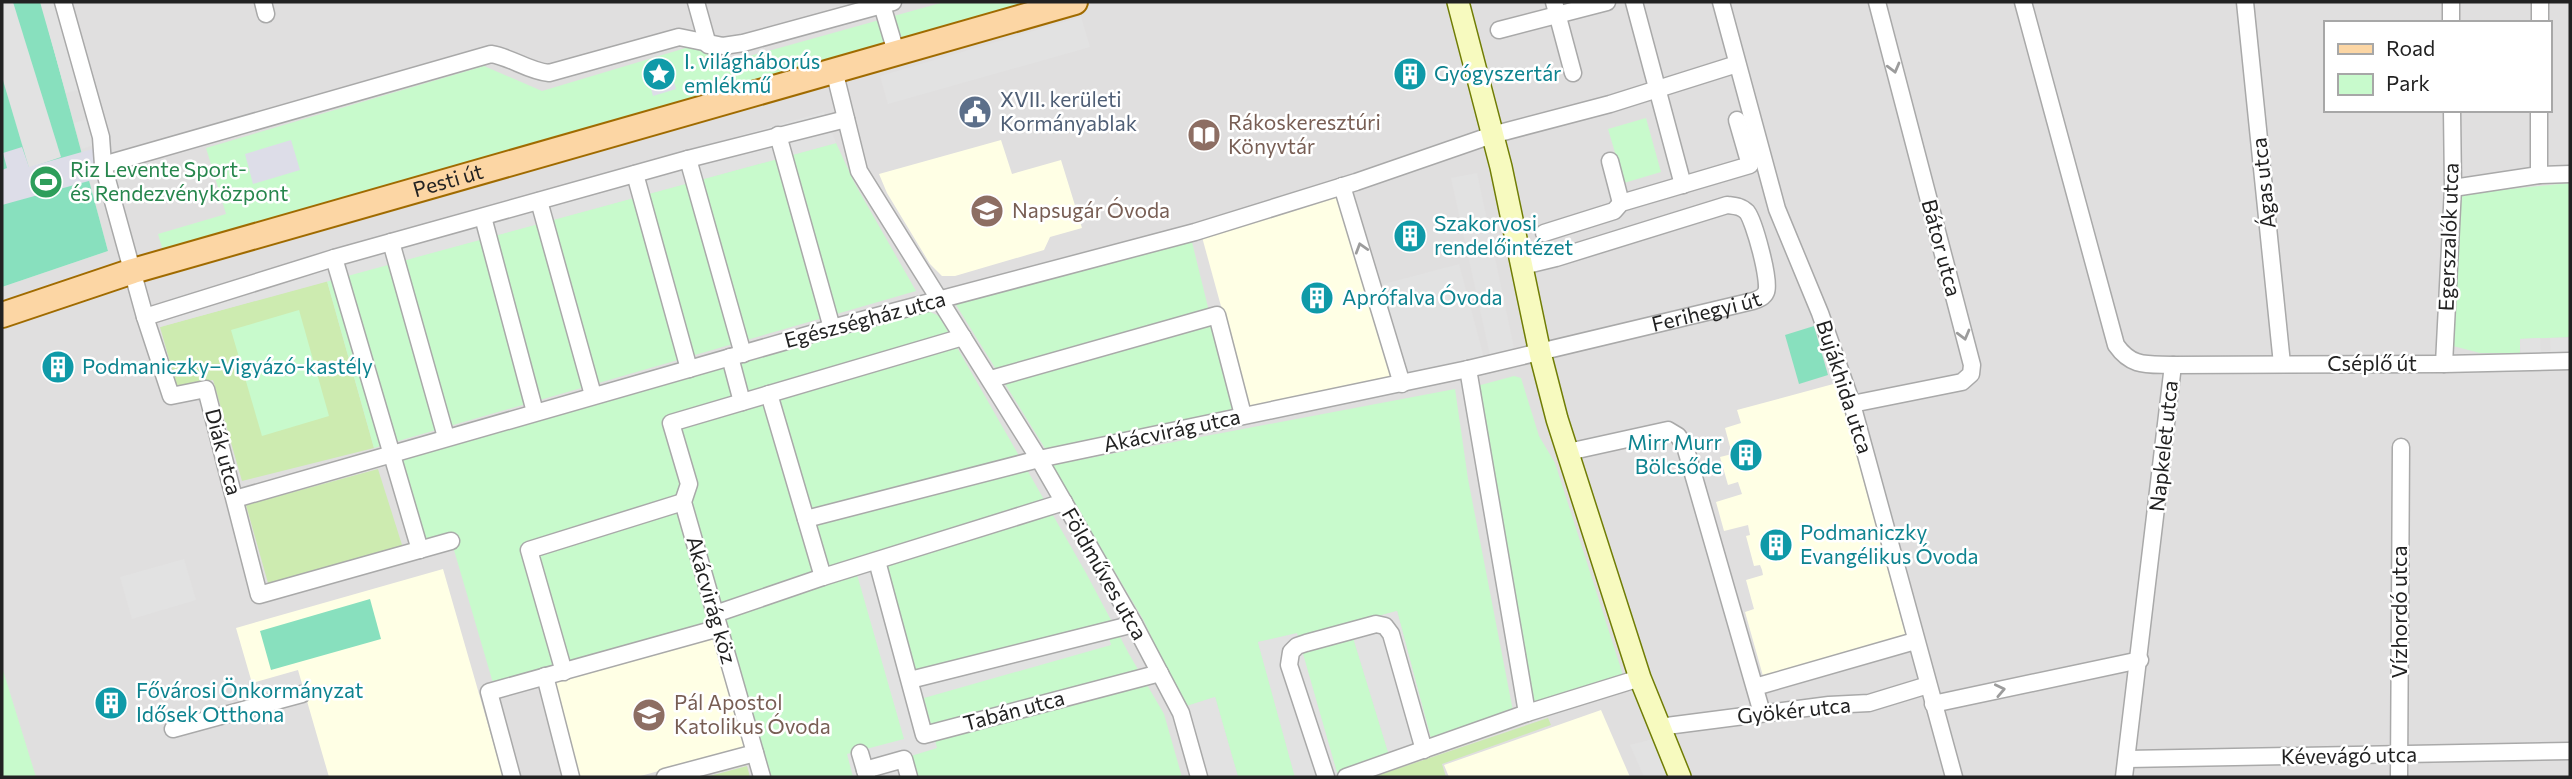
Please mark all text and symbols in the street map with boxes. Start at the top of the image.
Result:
legend [2324,21,2551,112]
text: Road [2386,35,2435,60]
place label: I. világháborús emlékmű [684,48,820,97]
place icon: I. világháborús emlékmű [640,55,678,93]
building icon: Gyógyszertár [1391,55,1429,93]
place label: Gyógyszertár [1434,60,1561,85]
one-way arrow [1886,62,1900,74]
text: Park [2386,70,2430,95]
place label: XVII. kerületi Kormányablak [1000,86,1137,135]
public building icon: XVII. kerületi Kormányablak [956,93,994,131]
place label: Rákoskeresztúri Könyvtár [1228,109,1381,158]
library icon: Rákoskeresztúri Könyvtár [1185,116,1223,154]
street label: Ágas utca [2245,136,2280,230]
place label: Riz Levente Sport- és Rendezvényközpont [70,156,288,205]
street label: Pesti út [410,158,486,201]
street label: Egerszalók utca [2432,162,2463,312]
sports icon: Riz Levente Sport- és Rendezvényközpont [27,163,65,201]
school or university icon: Napsugár Óvoda [968,192,1006,230]
street label: Bátor utca [1918,196,1967,299]
place label: Napsugár Óvoda [1012,197,1170,222]
place label: Szakorvosi rendelőintézet [1434,210,1573,259]
building icon: Szakorvosi rendelőintézet [1391,217,1429,255]
one-way arrow [1355,242,1370,254]
building icon: Aprófalva Óvoda [1298,279,1336,317]
place label: Aprófalva Óvoda [1342,284,1503,309]
street label: Egészségház utca [781,285,948,352]
street label: Ferihegyi út [1649,285,1765,336]
street label: Bujákhida utca [1812,317,1879,457]
one-way arrow [1956,329,1970,341]
building icon: Podmaniczky–Vigyázó-kastély [39,348,77,386]
street label: Cséplő út [2327,350,2417,375]
place label: Podmaniczky–Vigyázó-kastély [82,353,373,378]
street label: Napkelet utca [2143,379,2182,513]
street label: Akácvirág utca [1101,403,1242,456]
street label: Diák utca [201,406,248,498]
place label: Mirr Murr Bölcsőde [1627,429,1722,478]
building icon: Mirr Murr Bölcsőde [1727,436,1765,474]
street label: Földműves utca [1057,503,1153,644]
place label: Podmaniczky Evangélikus Óvoda [1800,519,1979,568]
building icon: Podmaniczky Evangélikus Óvoda [1757,526,1795,564]
street label: Akácvirág köz [682,533,743,666]
street label: Vízhordó utca [2386,546,2411,678]
place label: Fővárosi Önkormányzat Idősek Otthona [136,677,363,726]
one-way arrow [1994,683,2006,698]
building icon: Fővárosi Önkormányzat Idősek Otthona [92,684,130,722]
street label: Tabán utca [960,684,1067,735]
place label: Pál Apostol Katolikus Óvoda [674,689,831,738]
street label: Gyökér utca [1736,691,1852,728]
school or university icon: Pál Apostol Katolikus Óvoda [630,696,668,734]
street label: Kévevágó utca [2281,741,2417,768]

